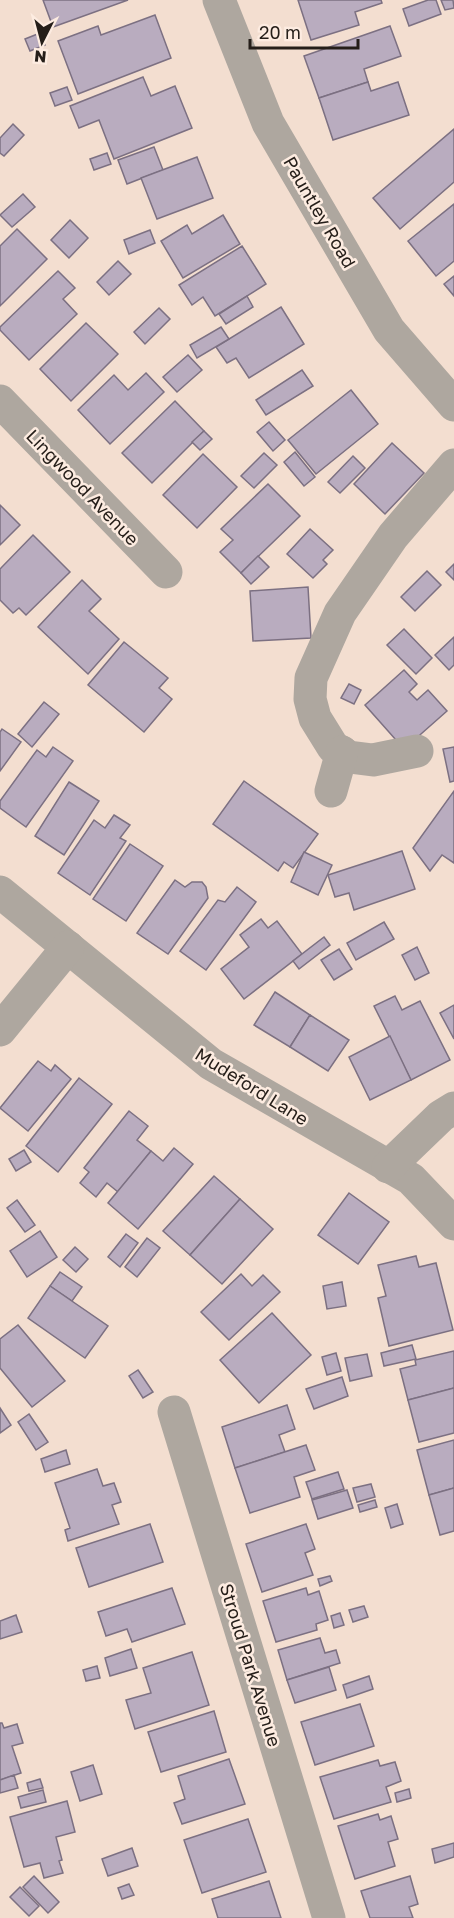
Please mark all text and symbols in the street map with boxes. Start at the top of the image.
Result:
north arrow [12,12,72,72]
scale bar [250,12,358,50]
text: 20 m [259,21,301,43]
text: N [33,46,48,67]
street label: Pauntley Road [279,152,361,272]
street label: Lingwood Avenue [22,425,144,549]
street label: Mudeford Lane [191,1042,313,1130]
street label: Stroud Park Avenue [216,1581,286,1749]

